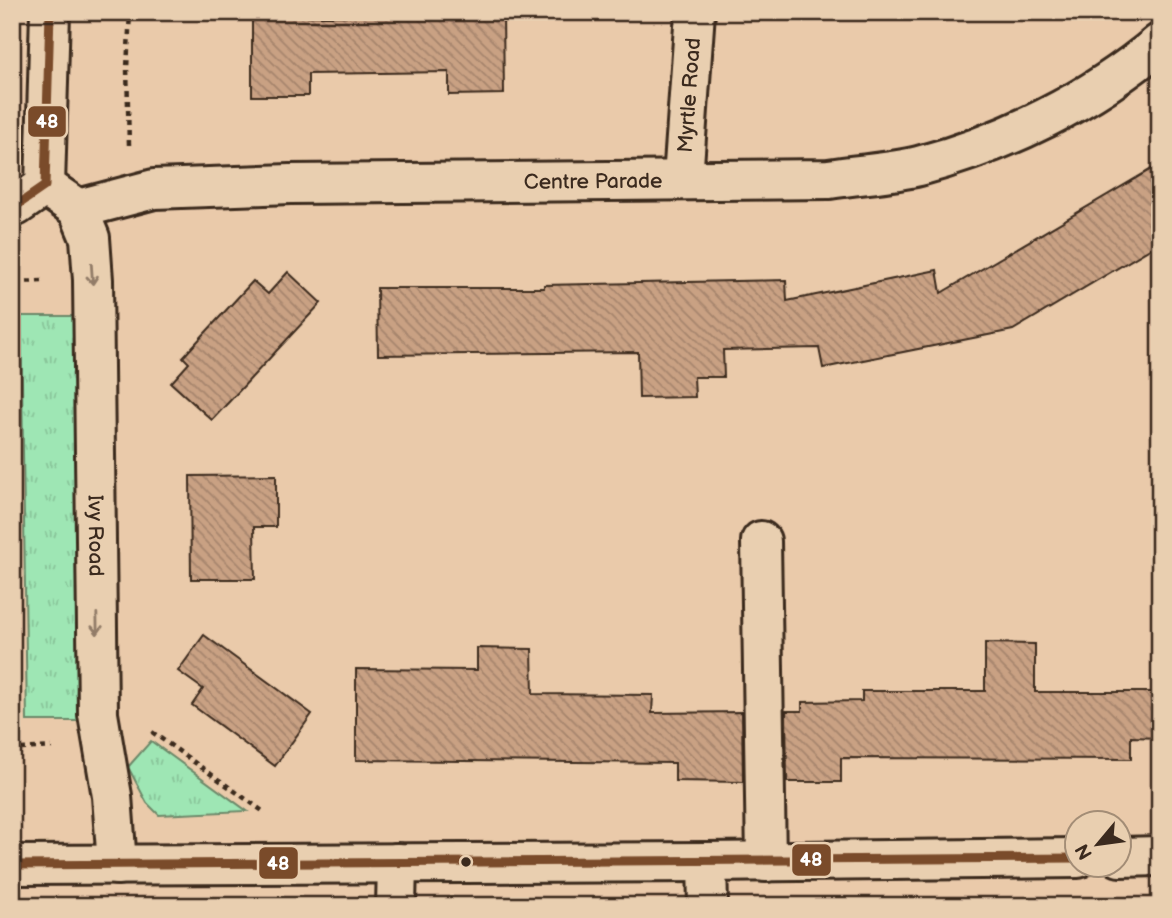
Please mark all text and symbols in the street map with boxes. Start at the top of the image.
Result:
street label: Myrtle Road [672,37,706,154]
line badge: 48 [27,105,67,138]
text: 48 [36,111,58,134]
street label: Centre Parade [524,168,663,194]
one-way arrow [86,263,99,286]
street label: Ivy Road [83,494,109,576]
one-way arrow [90,613,104,636]
north arrow [1064,810,1134,880]
text: N [1071,840,1098,863]
line badge: 48 [791,843,832,877]
line badge: 48 [258,846,299,880]
text: 48 [800,849,822,872]
text: 48 [267,853,289,876]
unlabelled marker [459,855,473,869]

